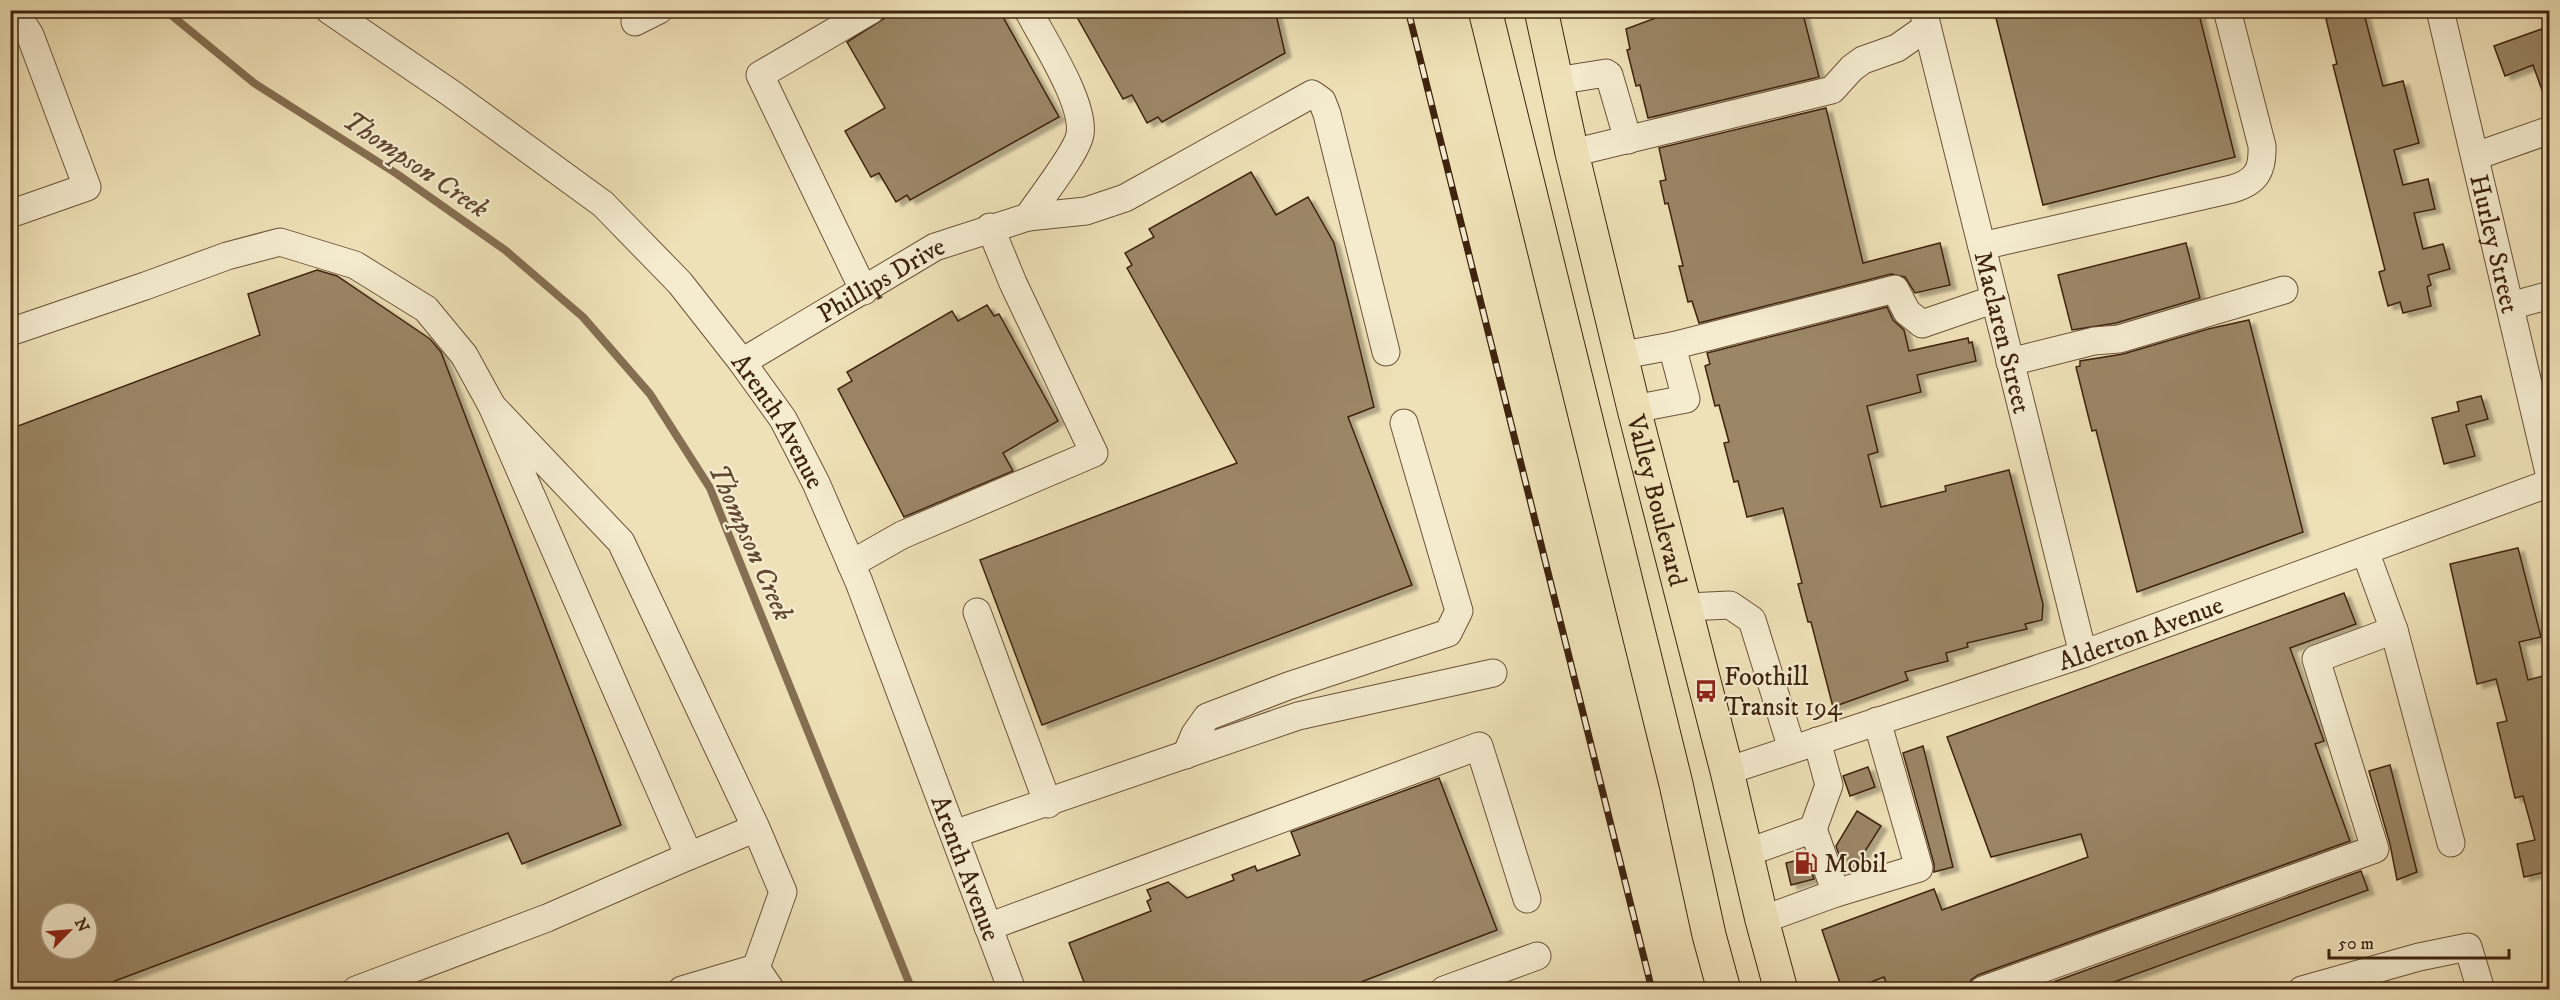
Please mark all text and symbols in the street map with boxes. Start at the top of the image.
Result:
water label: Thompson Creek [336,104,495,226]
street label: Hurley Street [2461,171,2526,317]
street label: Phillips Drive [812,230,949,331]
street label: Maclaren Street [1966,248,2038,417]
street label: Arenth Avenue [723,348,831,495]
street label: Valley Boulevard [1618,411,1694,590]
water label: Thompson Creek [700,459,800,627]
street label: Alderton Avenue [2054,589,2228,679]
place label: Foothill Transit 194 [1724,661,1843,724]
bus stop icon: Foothill Transit 194 [1693,678,1719,704]
street label: Arenth Avenue [922,791,1007,946]
place label: Mobil [1824,848,1887,881]
fuel station icon: Mobil [1793,850,1819,876]
north arrow [39,901,99,961]
text: N [70,915,94,935]
scale bar [2329,922,2509,960]
text: 50 m [2338,933,2374,955]

